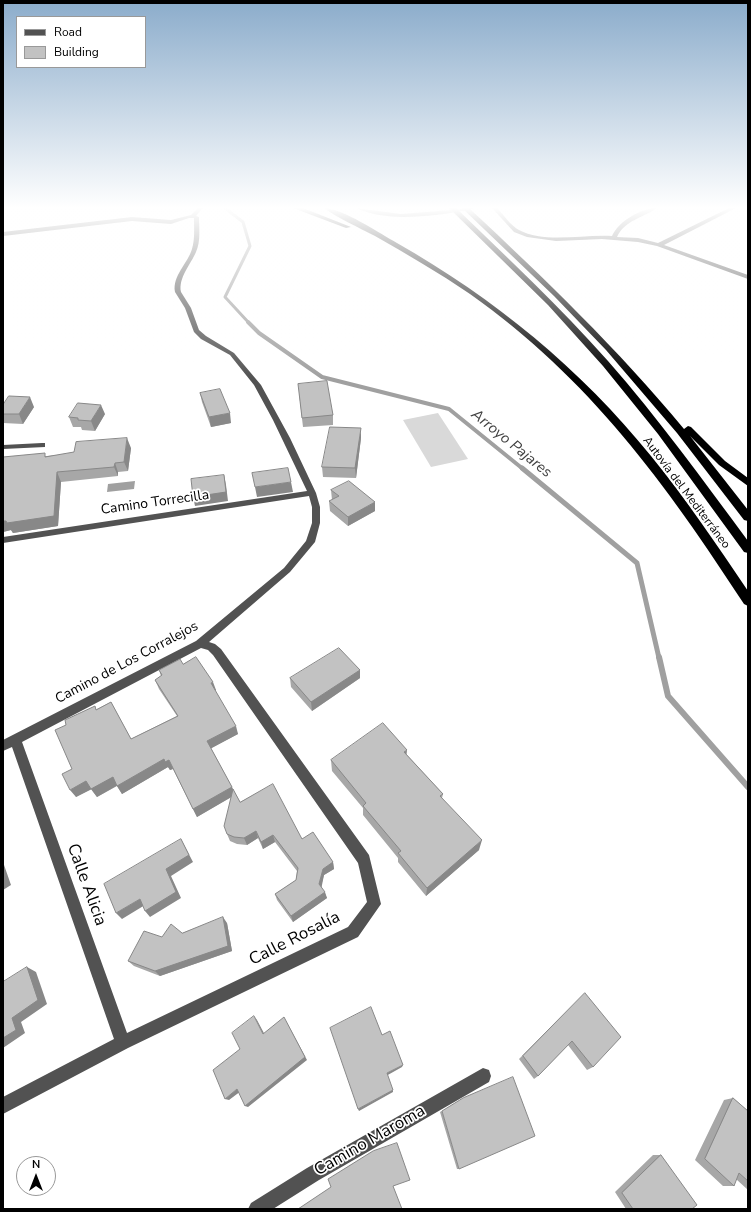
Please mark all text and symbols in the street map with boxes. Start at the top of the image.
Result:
legend [16,16,146,68]
text: Road [54,24,82,40]
text: Building [54,44,99,60]
water label: Arroyo Pajares [467,406,555,482]
street label: Autovía del Mediterráneo [639,434,733,552]
street label: Camino Torrecilla [100,487,210,519]
street label: Camino de Los Corralejos [53,618,201,708]
street label: Calle Alicia [62,841,110,929]
street label: Calle Rosalía [246,907,344,971]
street label: Camino Maroma [311,1101,429,1181]
north arrow [16,1156,56,1196]
text: N [32,1157,40,1172]

